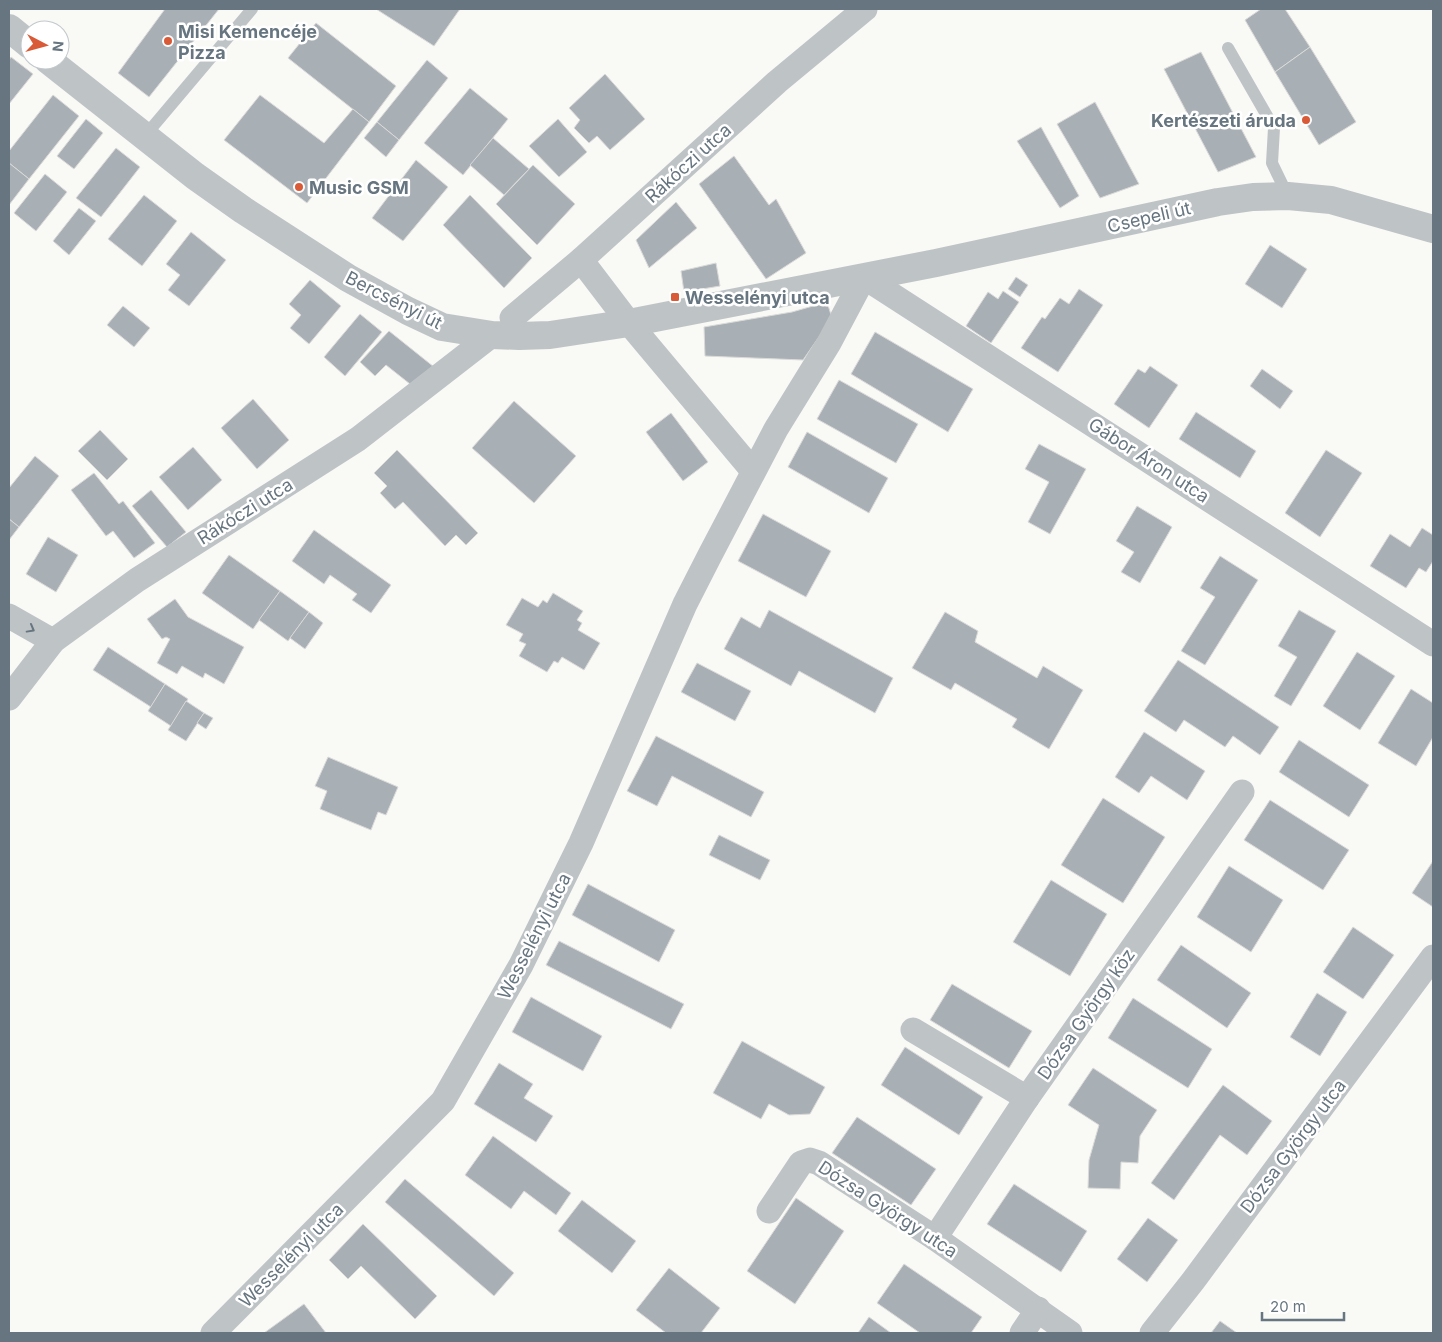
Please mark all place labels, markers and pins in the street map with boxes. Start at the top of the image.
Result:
place label: Misi Kemencéje Pizza [178,21,317,63]
marker: Misi Kemencéje Pizza [162,35,174,47]
place label: Kertészeti áruda [1151,110,1296,131]
marker: Kertészeti áruda [1300,114,1312,126]
place label: Music GSM [309,177,409,198]
marker: Music GSM [293,181,305,193]
place label: Wesselényi utca [685,287,830,308]
marker: Wesselényi utca [669,291,681,303]

